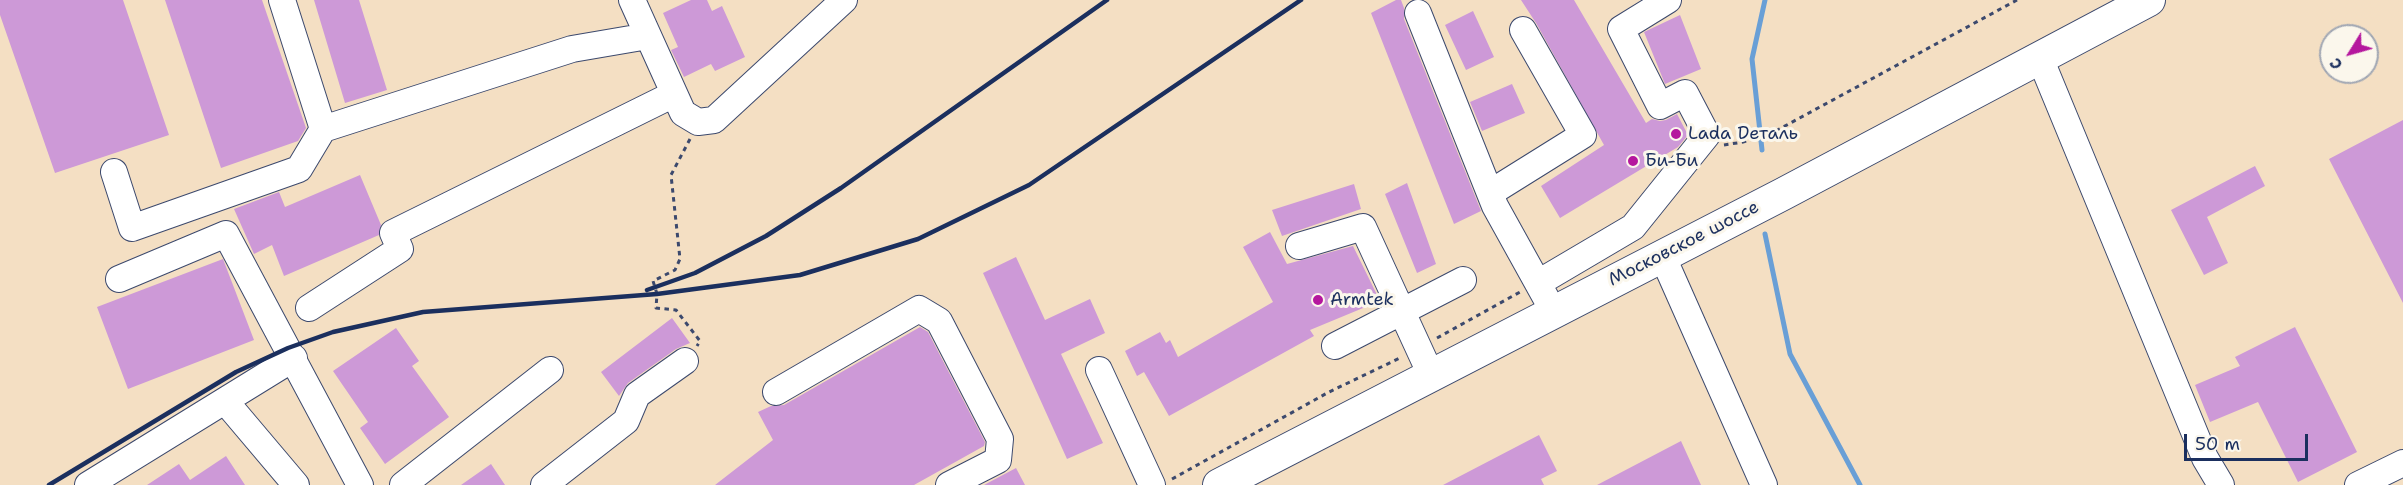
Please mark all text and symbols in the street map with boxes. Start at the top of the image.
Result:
north arrow [2319,24,2379,84]
text: С [2324,54,2347,74]
place label: Lada Dеталь [1688,123,1798,145]
marker: Lada Dеталь [1669,127,1683,141]
place label: Би-Би [1645,150,1698,172]
marker: Би-Би [1626,154,1640,168]
street label: Московское шоссе [1605,197,1763,291]
place label: Armtek [1330,289,1394,311]
marker: Armtek [1311,293,1325,307]
scale bar [2187,422,2312,460]
text: 50 m [2195,432,2240,456]

